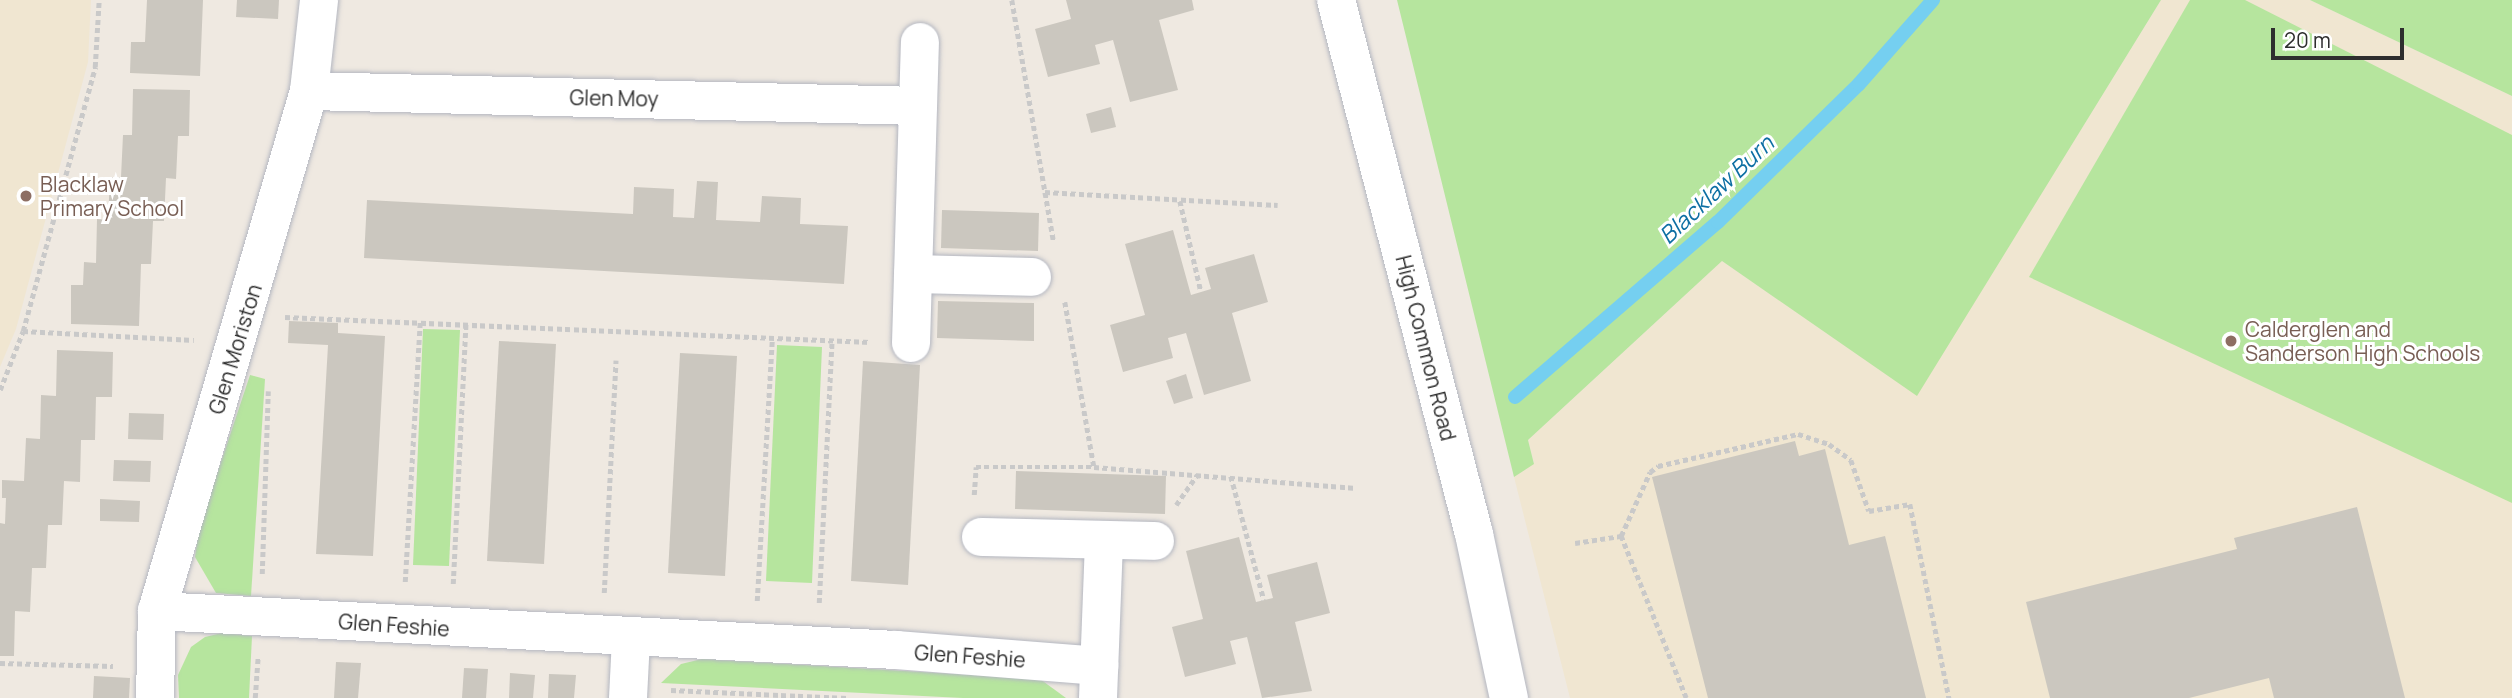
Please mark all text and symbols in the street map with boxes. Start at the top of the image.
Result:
scale bar [2274,14,2407,58]
text: 20 m [2284,26,2331,54]
street label: Glen Moy [569,85,659,111]
water label: Blacklaw Burn [1653,129,1779,249]
place label: Blacklaw Primary School [40,171,184,221]
marker: Blacklaw Primary School [18,188,34,204]
street label: High Common Road [1391,253,1461,443]
street label: Glen Moriston [203,281,267,417]
place label: Calderglen and Sanderson High Schools [2245,316,2480,366]
marker: Calderglen and Sanderson High Schools [2223,333,2239,349]
street label: Glen Feshie [337,609,451,641]
street label: Glen Feshie [913,640,1027,672]

